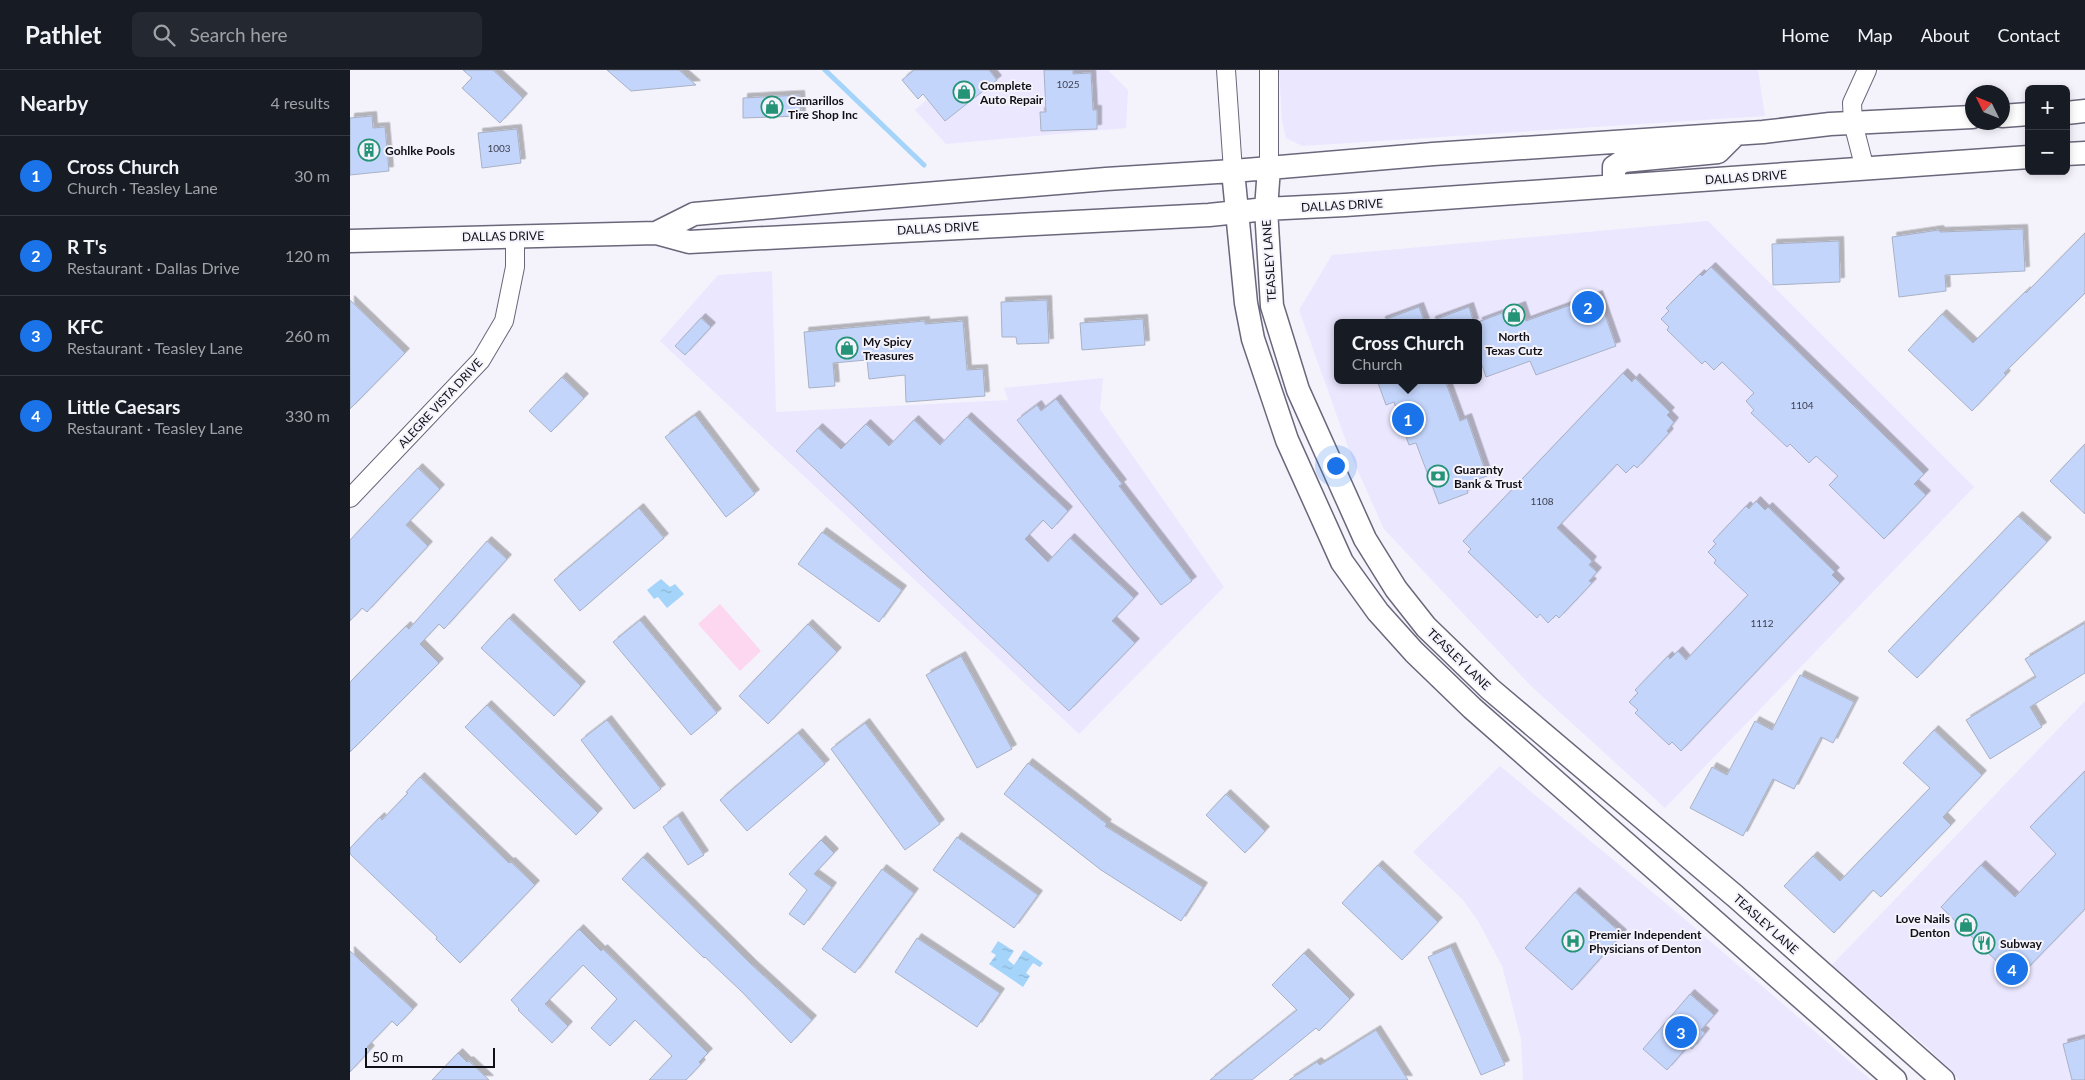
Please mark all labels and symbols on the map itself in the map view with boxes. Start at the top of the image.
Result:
place label: Complete Auto Repair [979,78,1044,107]
house number: 1025 [1056,78,1080,90]
shop icon: Complete Auto Repair [952,80,976,104]
north arrow [1965,85,2010,130]
place label: Camarillos Tire Shop Inc [788,93,858,122]
shop icon: Camarillos Tire Shop Inc [760,95,784,119]
building icon: Gohlke Pools [357,138,381,162]
house number: 1003 [487,142,511,154]
place label: Gohlke Pools [385,143,455,158]
street label: DALLAS DRIVE [1705,167,1788,187]
street label: DALLAS DRIVE [1301,195,1383,215]
street label: DALLAS DRIVE [897,218,979,238]
street label: TEASLEY LANE [1259,219,1279,303]
street label: DALLAS DRIVE [462,228,544,244]
pin: 2 [1572,288,1604,326]
shop icon: North Texas Cutz [1502,303,1526,327]
place label: North Texas Cutz [1485,329,1543,358]
place label: My Spicy Treasures [863,334,914,363]
shop icon: My Spicy Treasures [835,336,859,360]
street label: ALEGRE VISTA DRIVE [395,355,485,451]
house number: 1104 [1790,399,1814,411]
pin: 1 [1392,400,1424,438]
your location [1323,453,1349,479]
place label: Guaranty Bank & Trust [1454,462,1523,491]
bank icon: Guaranty Bank & Trust [1426,464,1450,488]
house number: 1108 [1530,495,1554,507]
house number: 1112 [1750,617,1774,629]
street label: TEASLEY LANE [1424,625,1494,693]
street label: TEASLEY LANE [1730,891,1802,957]
place label: Love Nails Denton [1895,911,1950,940]
shop icon: Love Nails Denton [1954,913,1978,937]
place label: Premier Independent Physicians of Denton [1589,927,1702,956]
hospital icon: Premier Independent Physicians of Denton [1561,929,1585,953]
restaurant icon: Subway [1972,931,1996,955]
place label: Subway [2000,936,2042,951]
pin: 4 [1996,950,2028,988]
pin: 3 [1665,1013,1697,1051]
scale bar [365,1045,495,1068]

